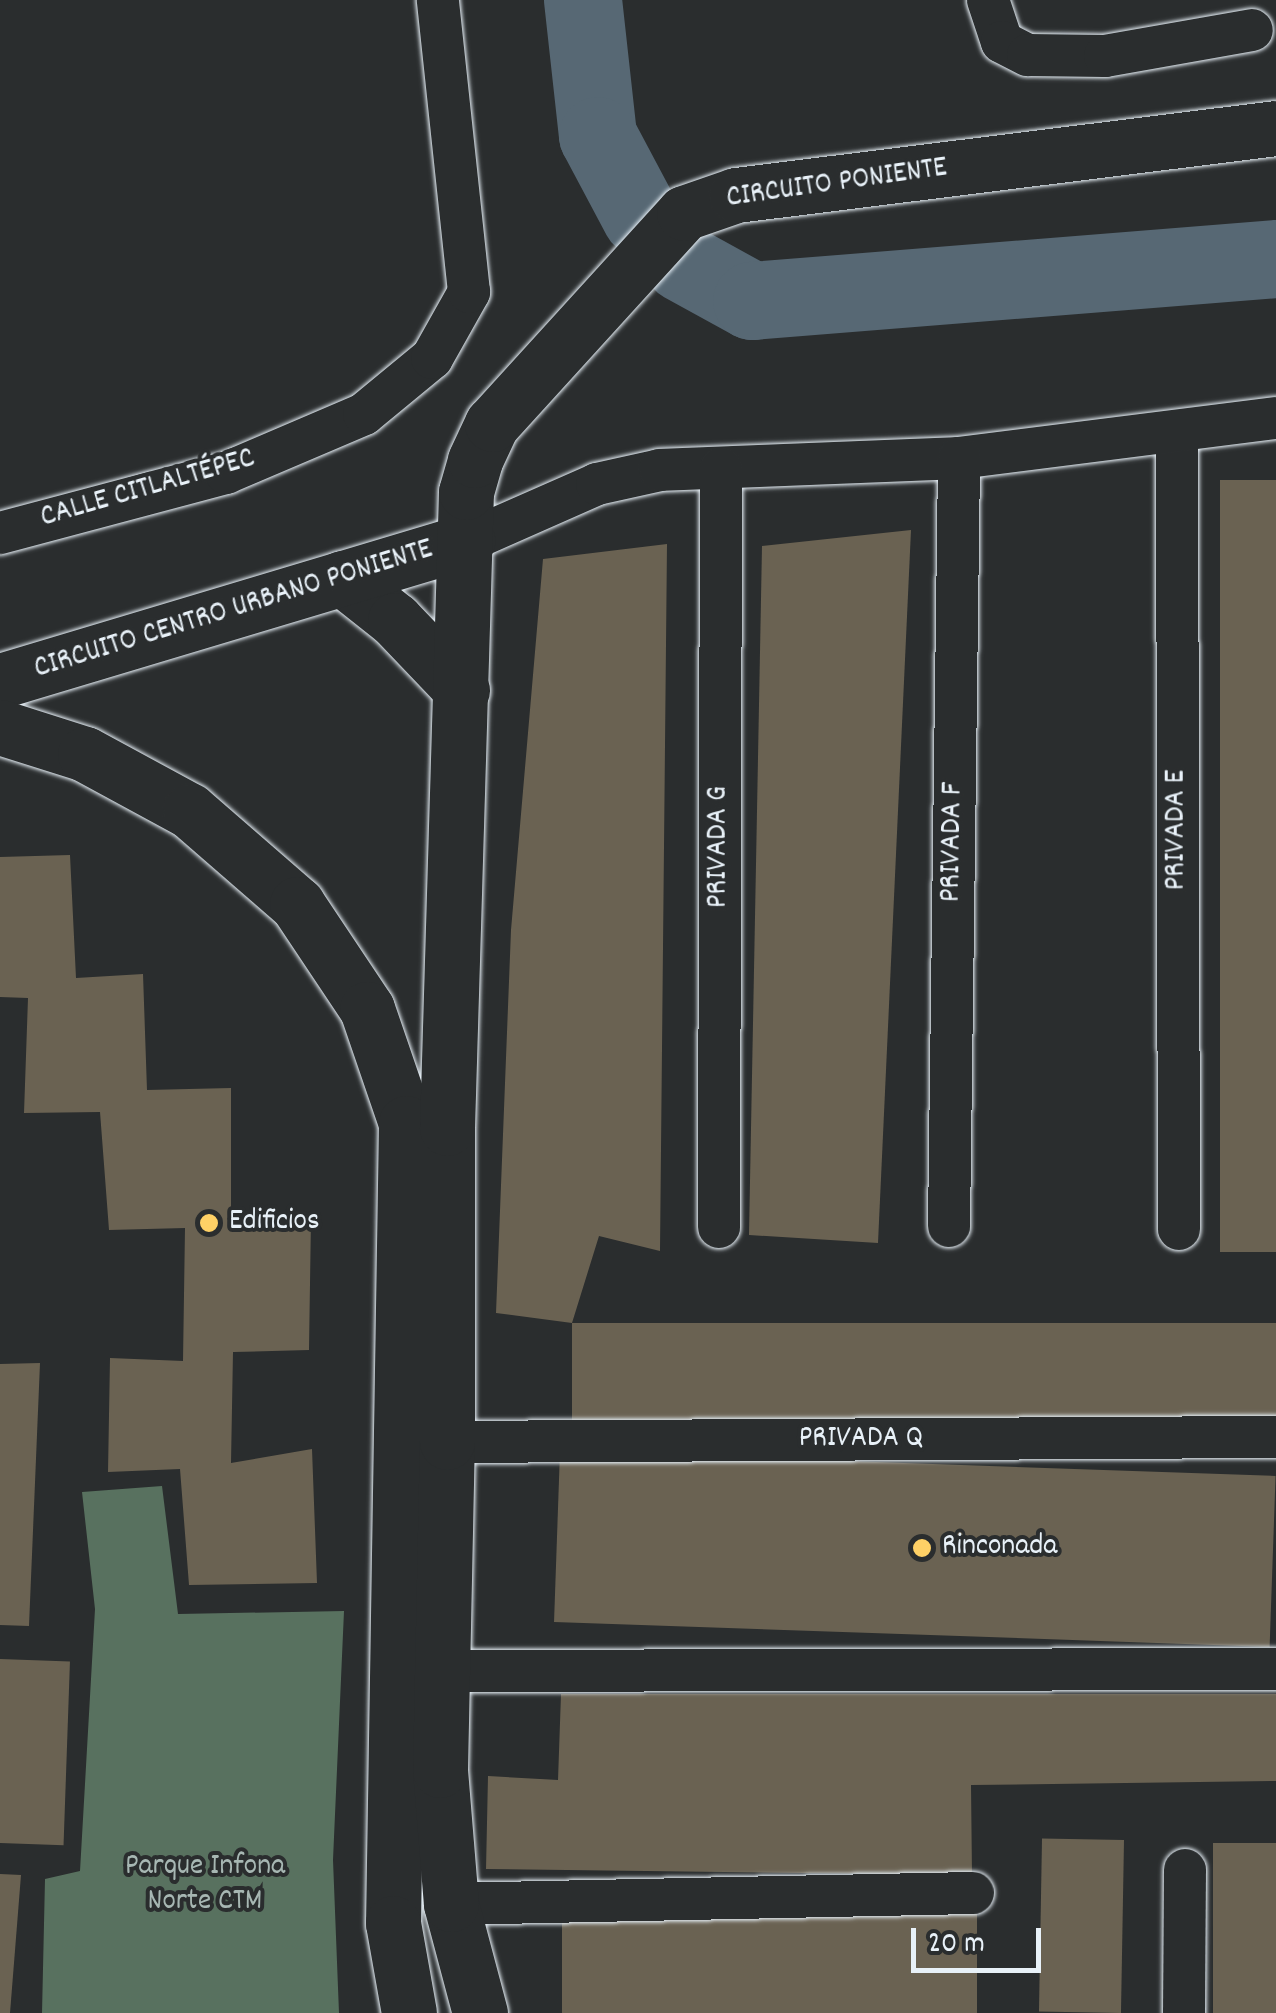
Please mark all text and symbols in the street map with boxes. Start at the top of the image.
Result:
street label: CIRCUITO PONIENTE [724,152,950,218]
street label: CALLE CITLALTÉPEC [37,442,259,538]
street label: CIRCUITO CENTRO URBANO PONIENTE [30,533,438,689]
street label: PRIVADA E [1160,770,1196,890]
street label: PRIVADA F [935,781,973,903]
street label: PRIVADA G [702,786,738,908]
place label: Edificios [229,1205,320,1241]
marker: Edificios [198,1212,220,1234]
street label: PRIVADA Q [799,1422,923,1458]
place label: Rinconada [942,1530,1057,1566]
marker: Rinconada [911,1537,933,1559]
park label: Parque Infona Norte CTM [125,1850,285,1920]
scale bar [916,1908,1046,1970]
text: 20 m [928,1924,985,1967]

